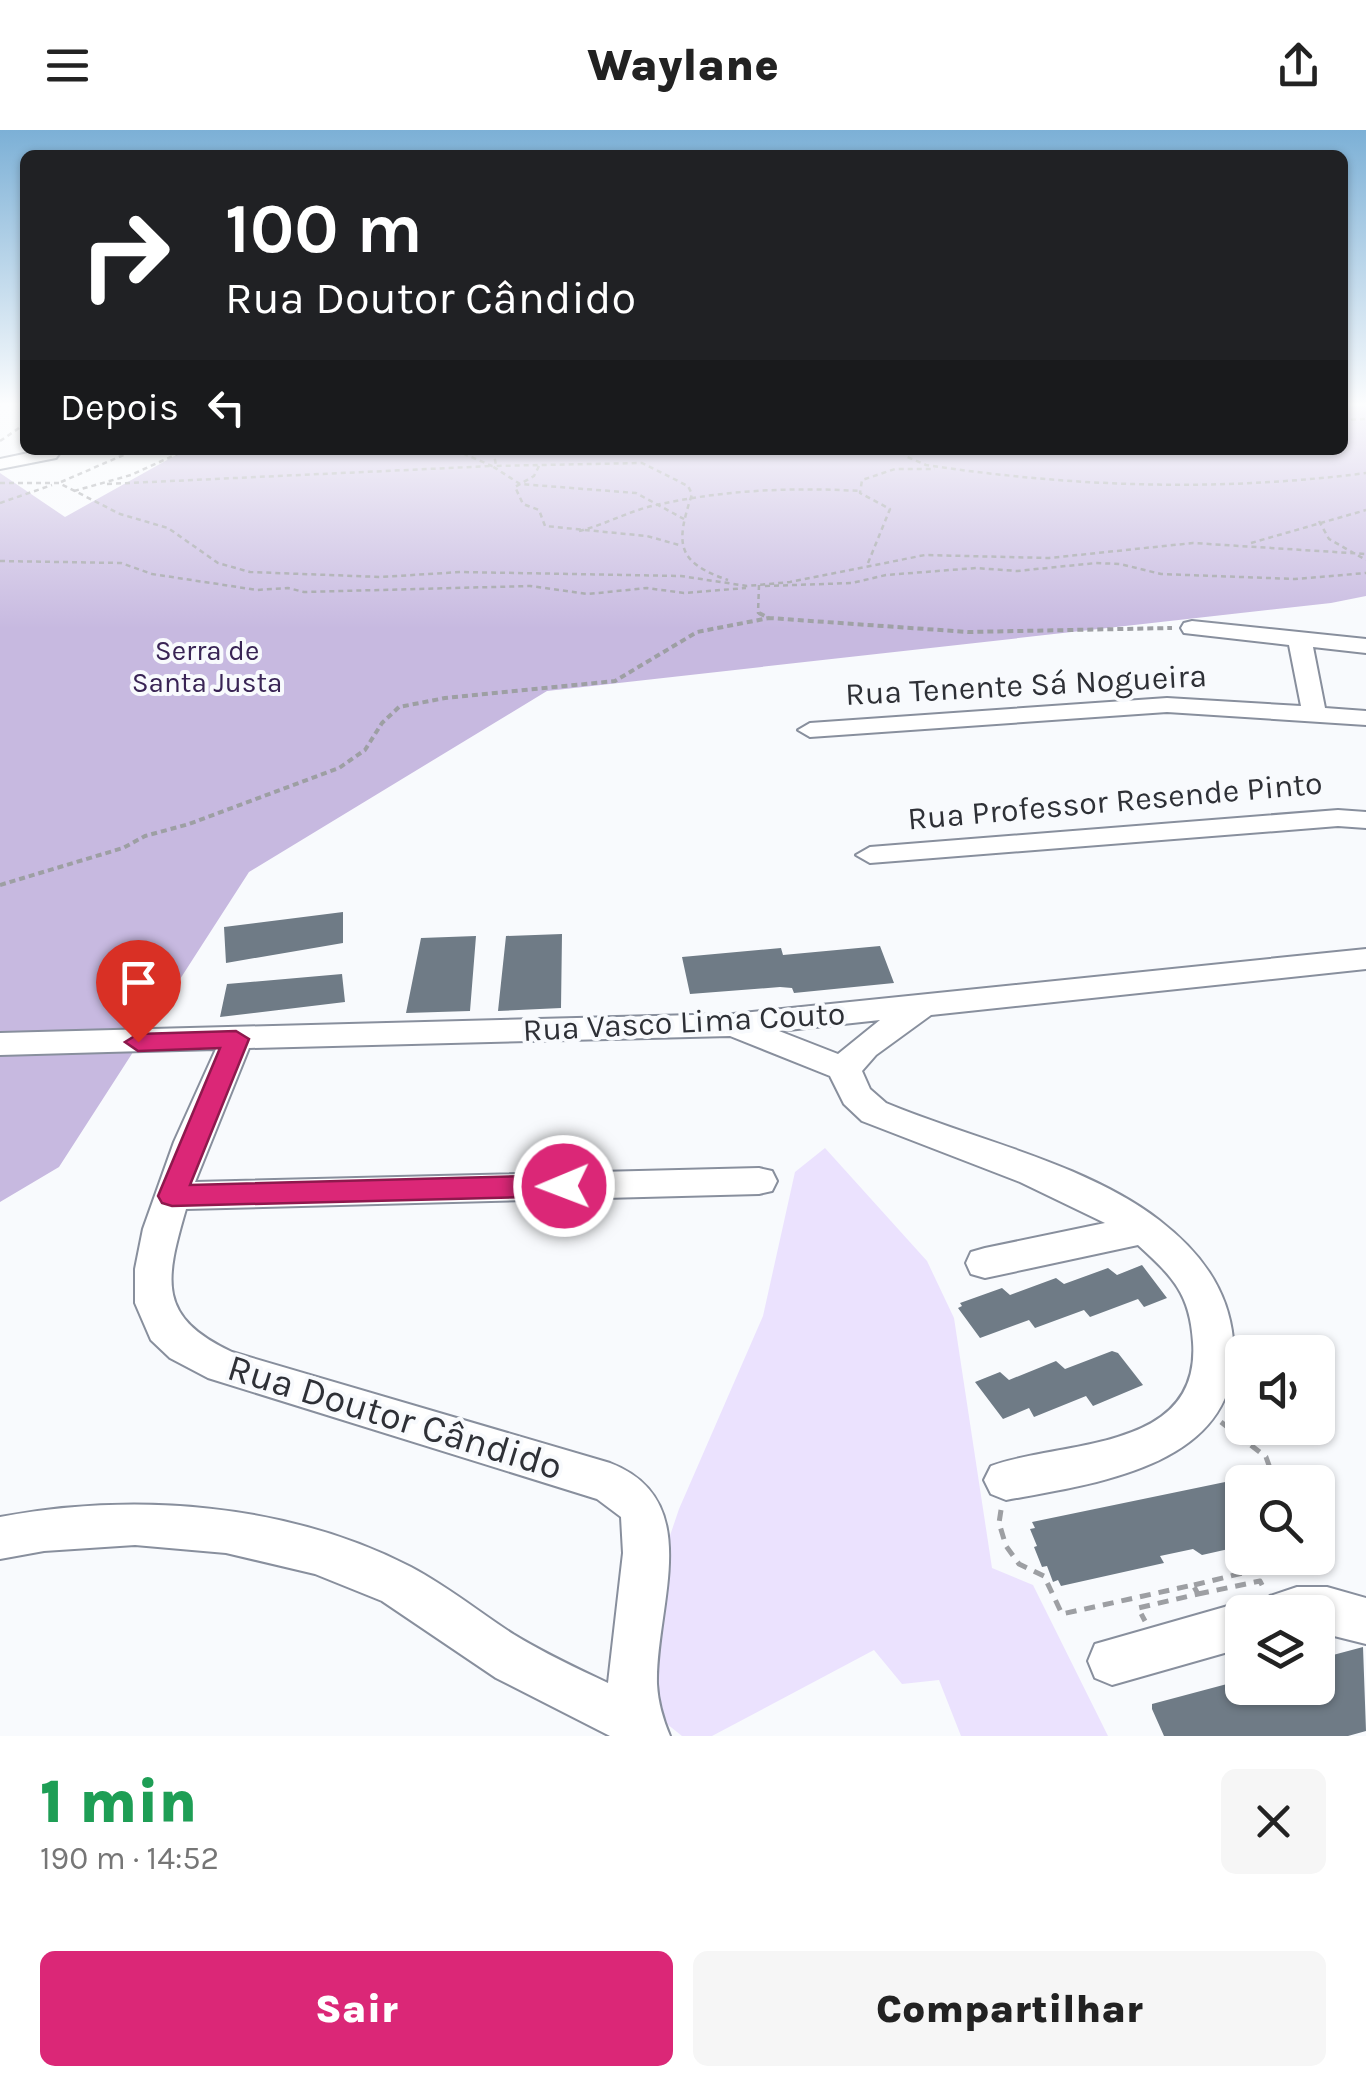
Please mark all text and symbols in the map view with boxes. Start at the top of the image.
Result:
icon: menu [40,38,95,93]
icon: share [1271,38,1326,93]
text: Waylane [587,39,779,91]
text: 100 m [225,188,423,270]
icon: right [60,190,190,320]
text: Rua Doutor Cândido [225,272,636,324]
icon: left [199,380,254,435]
text: Depois [60,385,179,430]
park label: Serra de Santa Justa [132,634,282,699]
street label: Rua Tenente Sá Nogueira [844,657,1208,713]
street label: Rua Professor Resende Pinto [906,764,1324,838]
pin [96,940,181,1043]
icon: arrive [111,955,166,1010]
street label: Rua Vasco Lima Couto [522,995,846,1049]
position arrow [512,1134,616,1238]
map controls [1225,1335,1335,1705]
button: sound [1225,1335,1335,1445]
street label: Rua Doutor Cândido [222,1345,568,1489]
button: search [1225,1465,1335,1575]
button: layers [1225,1595,1335,1705]
text: 1 min [40,1767,197,1837]
button: close [1221,1769,1326,1874]
text: 190 m · 14:52 [40,1840,219,1877]
button: Sair [40,1951,673,2066]
button: Compartilhar [693,1951,1326,2066]

